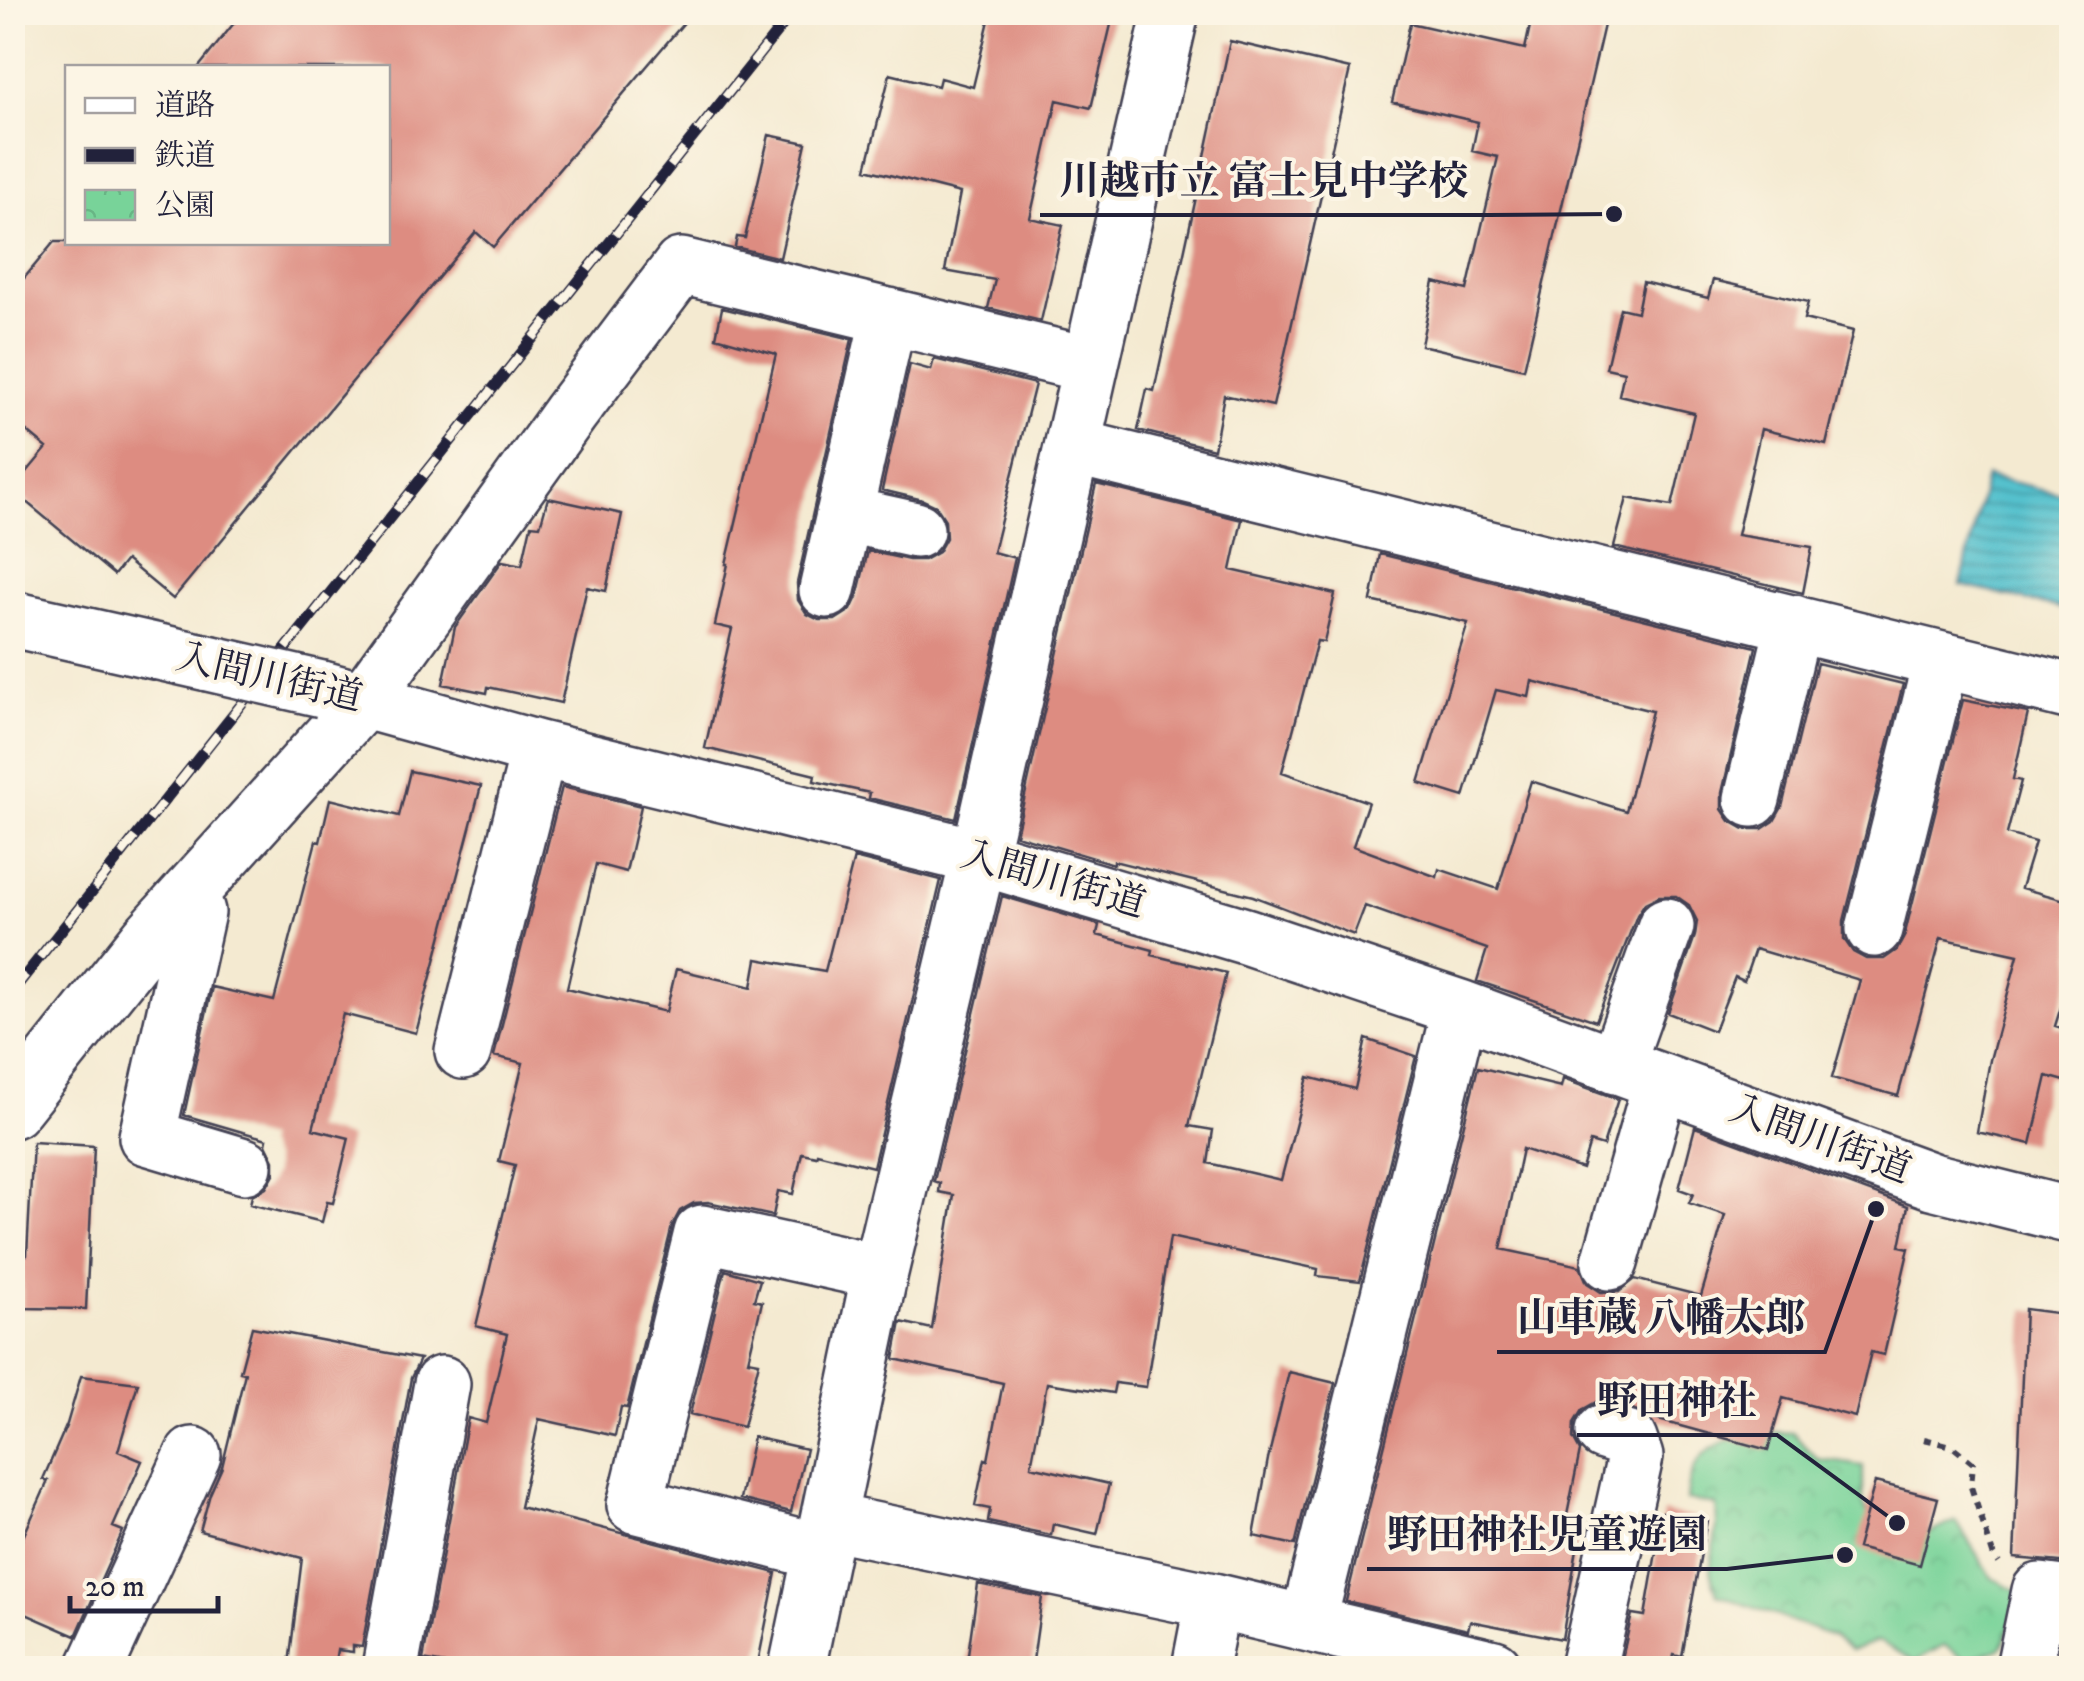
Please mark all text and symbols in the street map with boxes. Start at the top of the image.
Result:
legend [65,65,390,245]
text: 道路 [155,88,215,125]
text: 鉄道 [155,138,215,175]
callout: 川越市立 富士見中学校 [1040,145,1488,215]
text: 川越市立 富士見中学校 [1060,158,1468,208]
text: 公園 [155,188,215,225]
street label: 入間川街道 [171,633,367,723]
street label: 入間川街道 [955,831,1151,929]
street label: 入間川街道 [1723,1085,1917,1195]
callout: 山車蔵 八幡太郎 [1497,1282,1825,1352]
text: 山車蔵 八幡太郎 [1517,1295,1805,1345]
callout: 野田神社 [1577,1365,1777,1435]
text: 野田神社 [1597,1378,1757,1428]
callout: 野田神社児童遊園 [1367,1499,1727,1569]
text: 野田神社児童遊園 [1387,1512,1707,1562]
scale bar [70,1551,218,1613]
text: 20 m [85,1569,145,1606]

